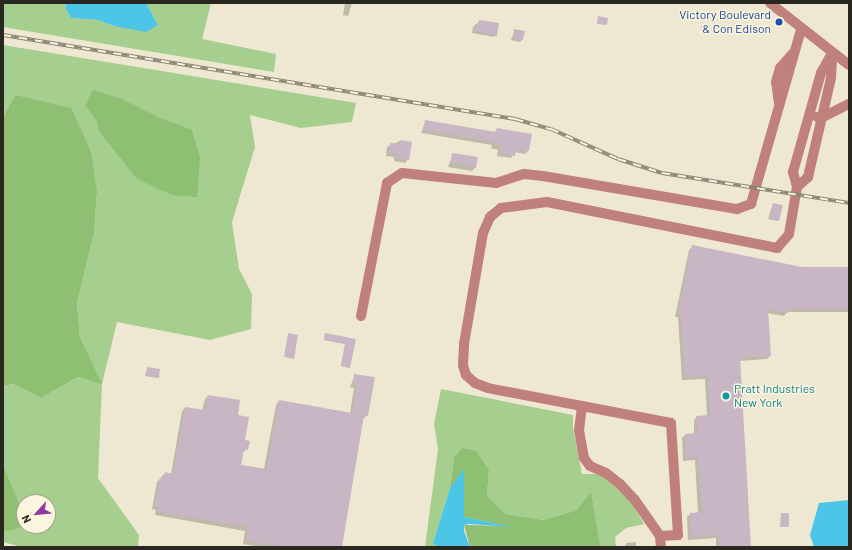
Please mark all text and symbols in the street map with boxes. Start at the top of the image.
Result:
place label: Victory Boulevard & Con Edison [679,8,771,36]
marker: Victory Boulevard & Con Edison [774,17,784,27]
place label: Pratt Industries New York [734,382,815,410]
marker: Pratt Industries New York [721,391,731,401]
north arrow [16,494,56,534]
text: N [18,513,33,525]

